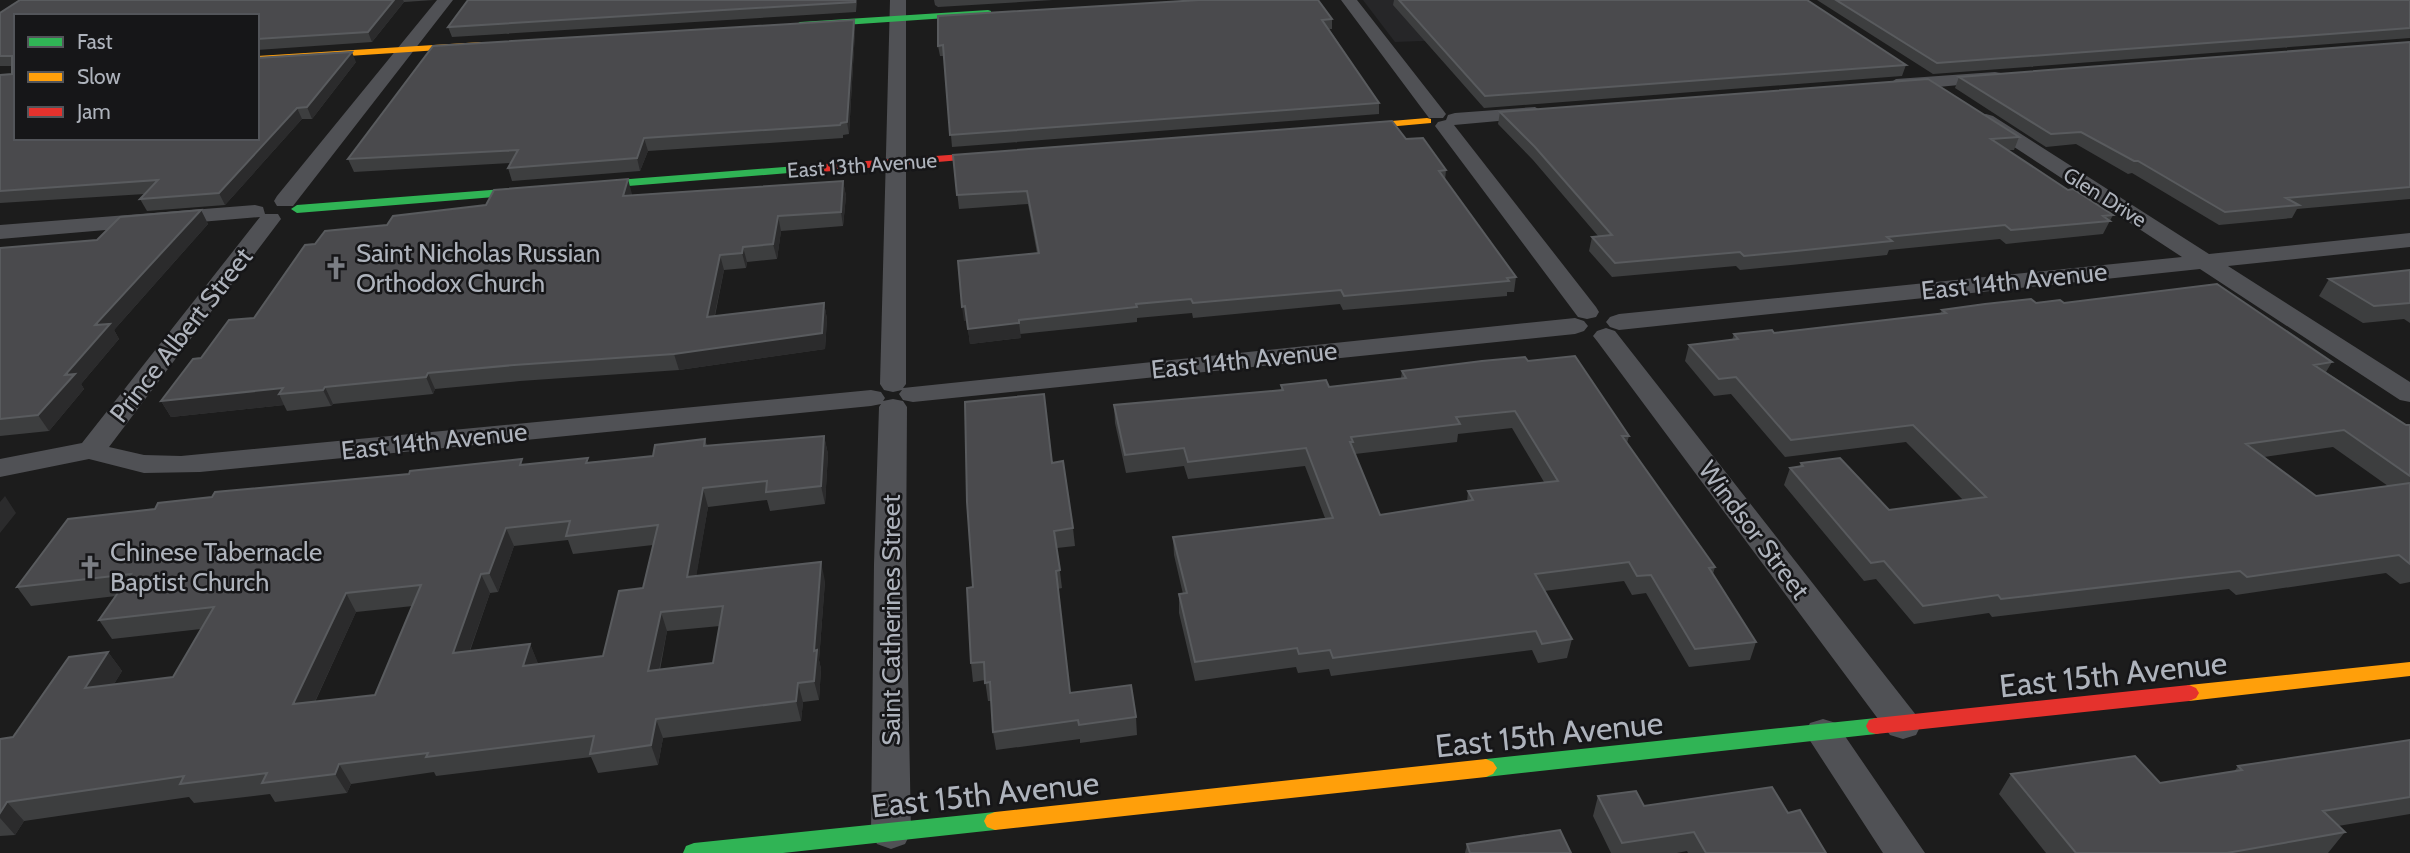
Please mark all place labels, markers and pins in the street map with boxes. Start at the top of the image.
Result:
place label: Saint Nicholas Russian Orthodox Church [356,237,600,299]
church icon: Saint Nicholas Russian Orthodox Church [322,254,350,282]
place label: Chinese Tabernacle Baptist Church [110,536,322,598]
church icon: Chinese Tabernacle Baptist Church [76,553,104,581]

